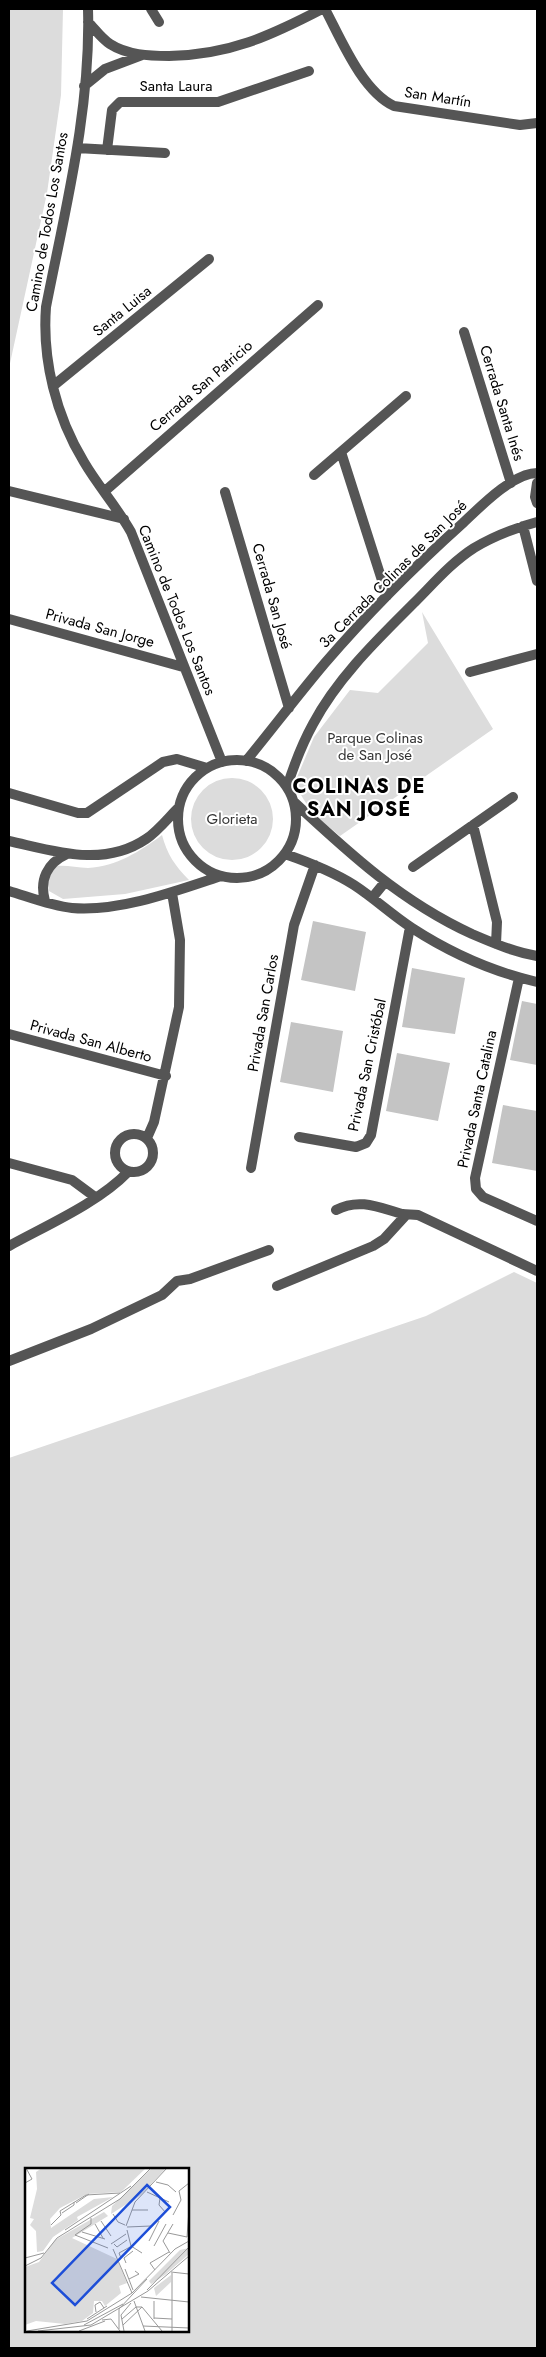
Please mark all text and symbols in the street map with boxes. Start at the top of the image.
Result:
street label: Santa Laura [140,75,212,97]
street label: San Martín [403,81,473,113]
street label: Camino de Todos Los Santos [20,130,74,314]
street label: Santa Luisa [88,280,156,342]
street label: Cerrada San Patricio [145,335,257,437]
street label: Cerrada Santa Inés [474,343,530,463]
street label: 3a Cerrada Colinas de San José [314,495,472,653]
street label: Camino de Todos Los Santos [133,521,221,699]
street label: Cerrada San José [246,541,298,652]
street label: Privada San Jorge [43,603,157,653]
park label: Parque Colinas de San José [327,727,423,766]
district label: COLINAS DE SAN JOSÉ [292,772,426,824]
park label: Glorieta [207,808,257,830]
street label: Privada San Carlos [242,952,284,1074]
street label: Privada San Cristóbal [342,997,392,1133]
street label: Privada San Alberto [28,1014,154,1068]
street label: Privada Santa Catalina [452,1028,502,1170]
inset map [25,2168,189,2332]

